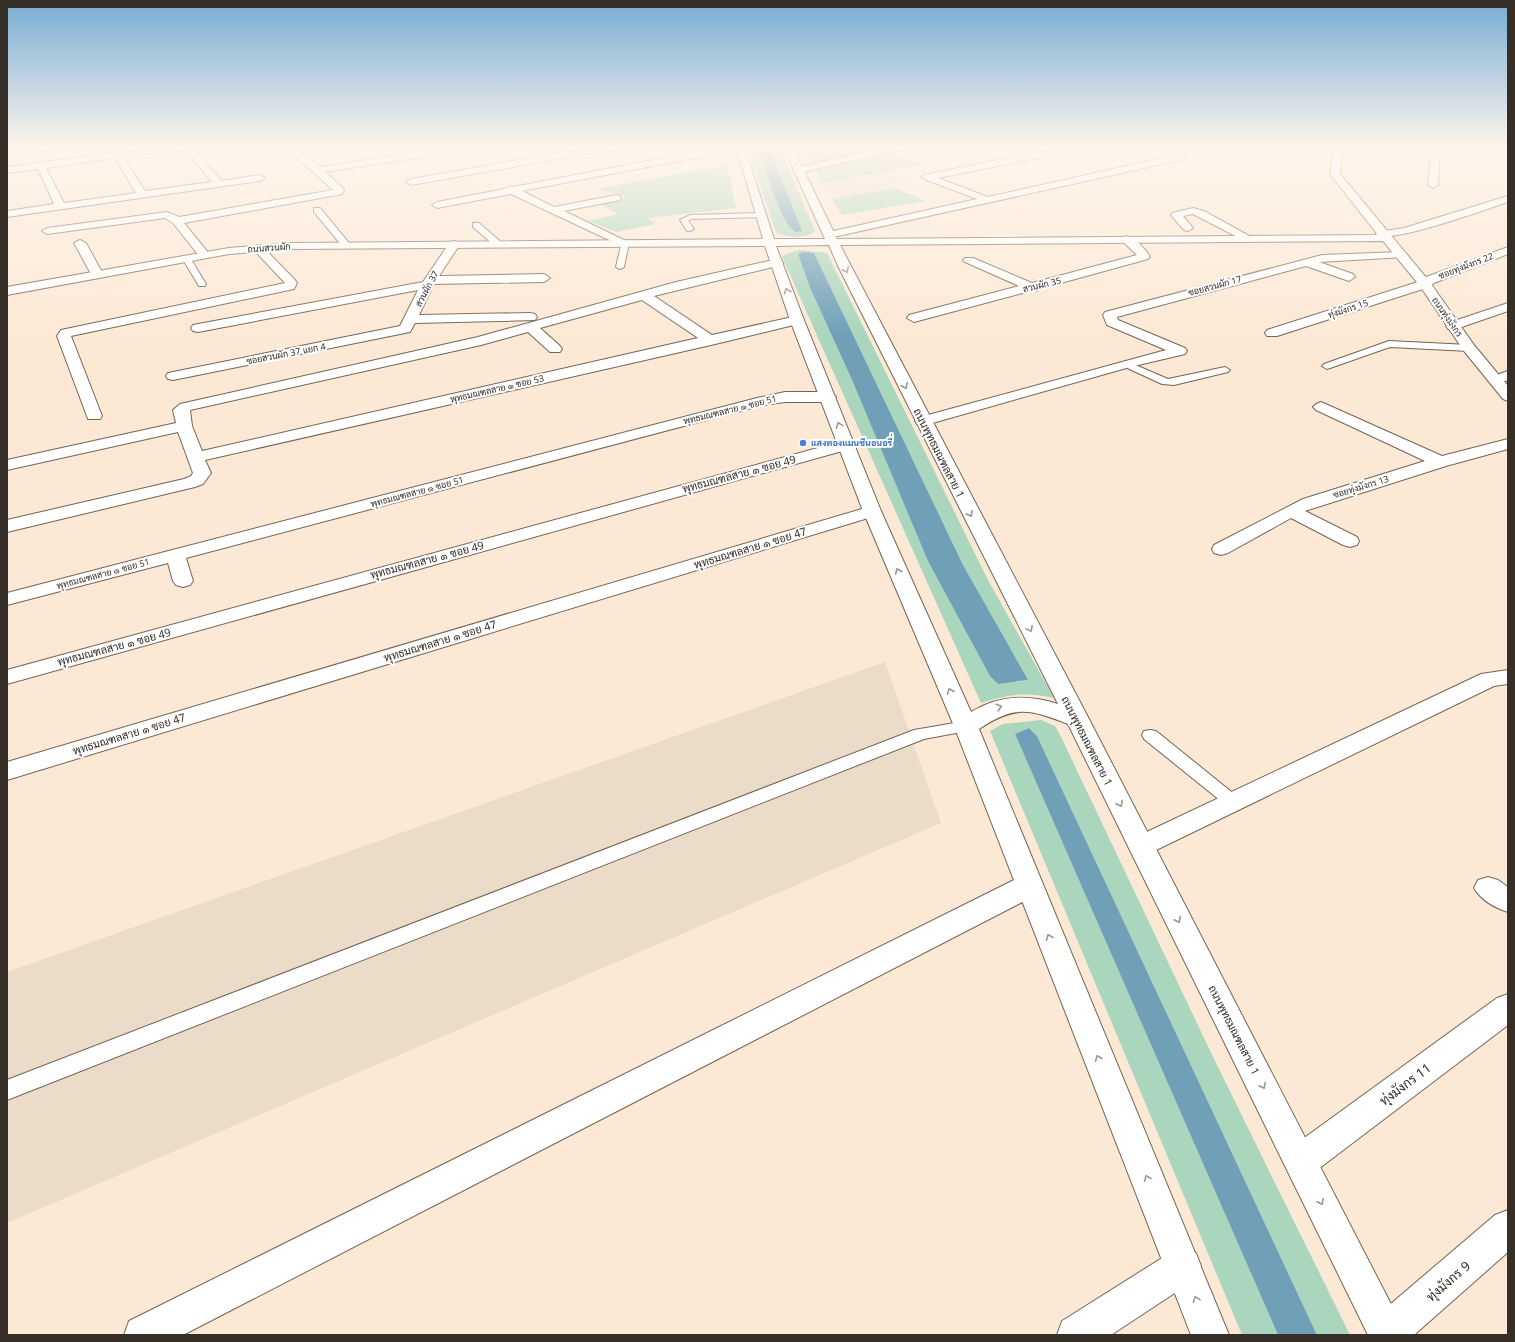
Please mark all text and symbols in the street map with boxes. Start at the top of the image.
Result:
street label: ถนนสวนผัก [247,240,291,255]
street label: ซอยทุ่งมังกร 22 [1437,249,1495,282]
one-way arrow [841,266,849,273]
street label: สวนผัก 37 [412,269,441,309]
street label: ซอยสวนผัก 17 [1187,272,1243,299]
street label: สวนผัก 35 [1021,273,1062,296]
one-way arrow [783,287,791,294]
street label: ถนนทุ่งมังกร [1429,294,1466,340]
street label: ทุ่งมังกร 15 [1326,296,1370,321]
street label: ซอยสวนผัก 37 แยก 4 [245,339,327,368]
street label: พุทธมณฑลสาย ๑ ซอย 53 [449,371,545,406]
one-way arrow [900,382,907,389]
street label: พุทธมณฑลสาย ๑ ซอย 51 [682,392,778,427]
street label: ถนนพุทธมณฑลสาย 1 [909,405,969,501]
one-way arrow [836,421,844,428]
place label: แสงทองแมนชีนอนอรี่ [811,434,893,449]
marker: แสงทองแมนชีนอนอรี่ [798,438,808,448]
street label: พุทธมณฑลสาย ๑ ซอย 49 [680,451,798,498]
street label: ซอยทุ่งมังกร 13 [1331,472,1390,501]
street label: พุทธมณฑลสาย ๑ ซอย 51 [369,473,465,510]
one-way arrow [966,510,973,517]
street label: พุทธมณฑลสาย ๑ ซอย 47 [692,523,809,574]
street label: พุทธมณฑลสาย ๑ ซอย 49 [368,537,486,584]
street label: พุทธมณฑลสาย ๑ ซอย 51 [55,555,151,592]
one-way arrow [895,568,903,576]
street label: พุทธมณฑลสาย ๑ ซอย 47 [382,616,499,667]
street label: พุทธมณฑลสาย ๑ ซอย 49 [55,624,173,671]
one-way arrow [1025,625,1033,633]
one-way arrow [947,687,955,695]
street label: ถนนพุทธมณฑลสาย 1 [1057,693,1117,789]
one-way arrow [996,703,1003,712]
street label: พุทธมณฑลสาย ๑ ซอย 47 [71,709,188,760]
one-way arrow [1115,800,1123,808]
one-way arrow [1174,916,1181,924]
one-way arrow [1046,934,1054,942]
street label: ถนนพุทธมณฑลสาย 1 [1204,982,1264,1078]
one-way arrow [1095,1054,1103,1062]
street label: ทุ่งมังกร 11 [1375,1059,1435,1110]
one-way arrow [1258,1082,1266,1089]
one-way arrow [1144,1175,1152,1183]
one-way arrow [1317,1198,1324,1205]
street label: ทุ่งมังกร 9 [1422,1257,1475,1306]
one-way arrow [1192,1295,1200,1302]

